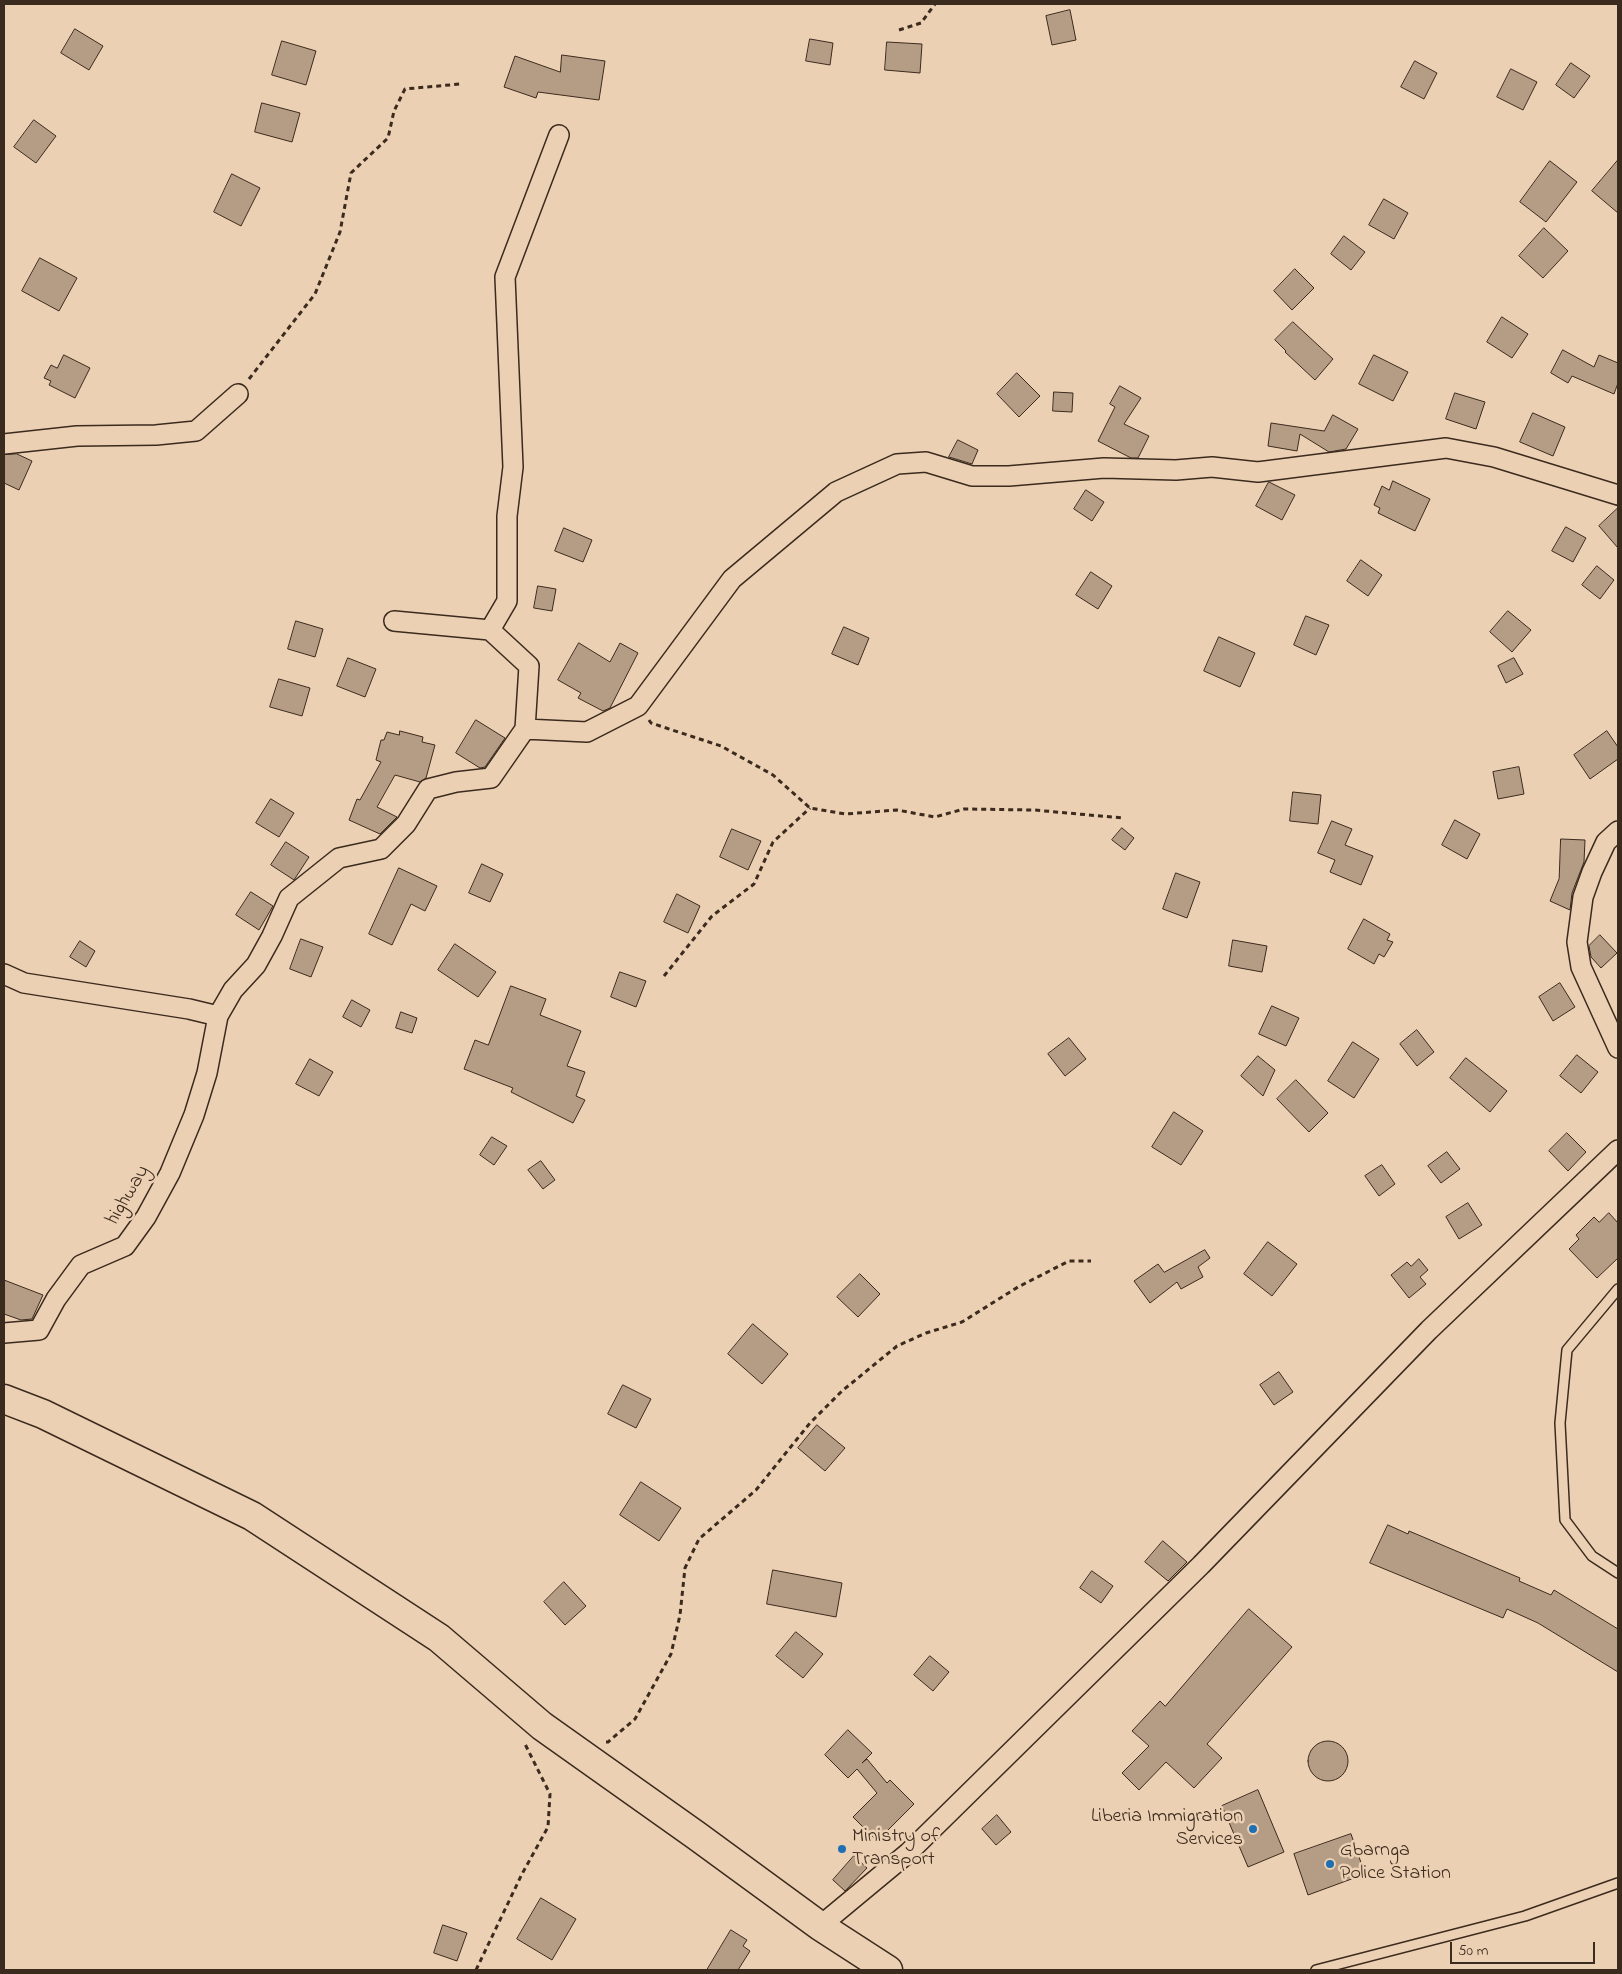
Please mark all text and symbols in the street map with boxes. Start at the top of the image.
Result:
street label: highway [102,1162,156,1230]
place label: Liberia Immigration Services [1091,1806,1243,1853]
marker: Liberia Immigration Services [1247,1823,1259,1835]
place label: Ministry of Transport [852,1826,940,1873]
place label: Gbarnga Police Station [1340,1840,1451,1887]
marker: Ministry of Transport [836,1843,848,1855]
marker: Gbarnga Police Station [1324,1858,1336,1870]
scale bar [1452,1932,1597,1964]
text: 50 m [1458,1940,1488,1962]

